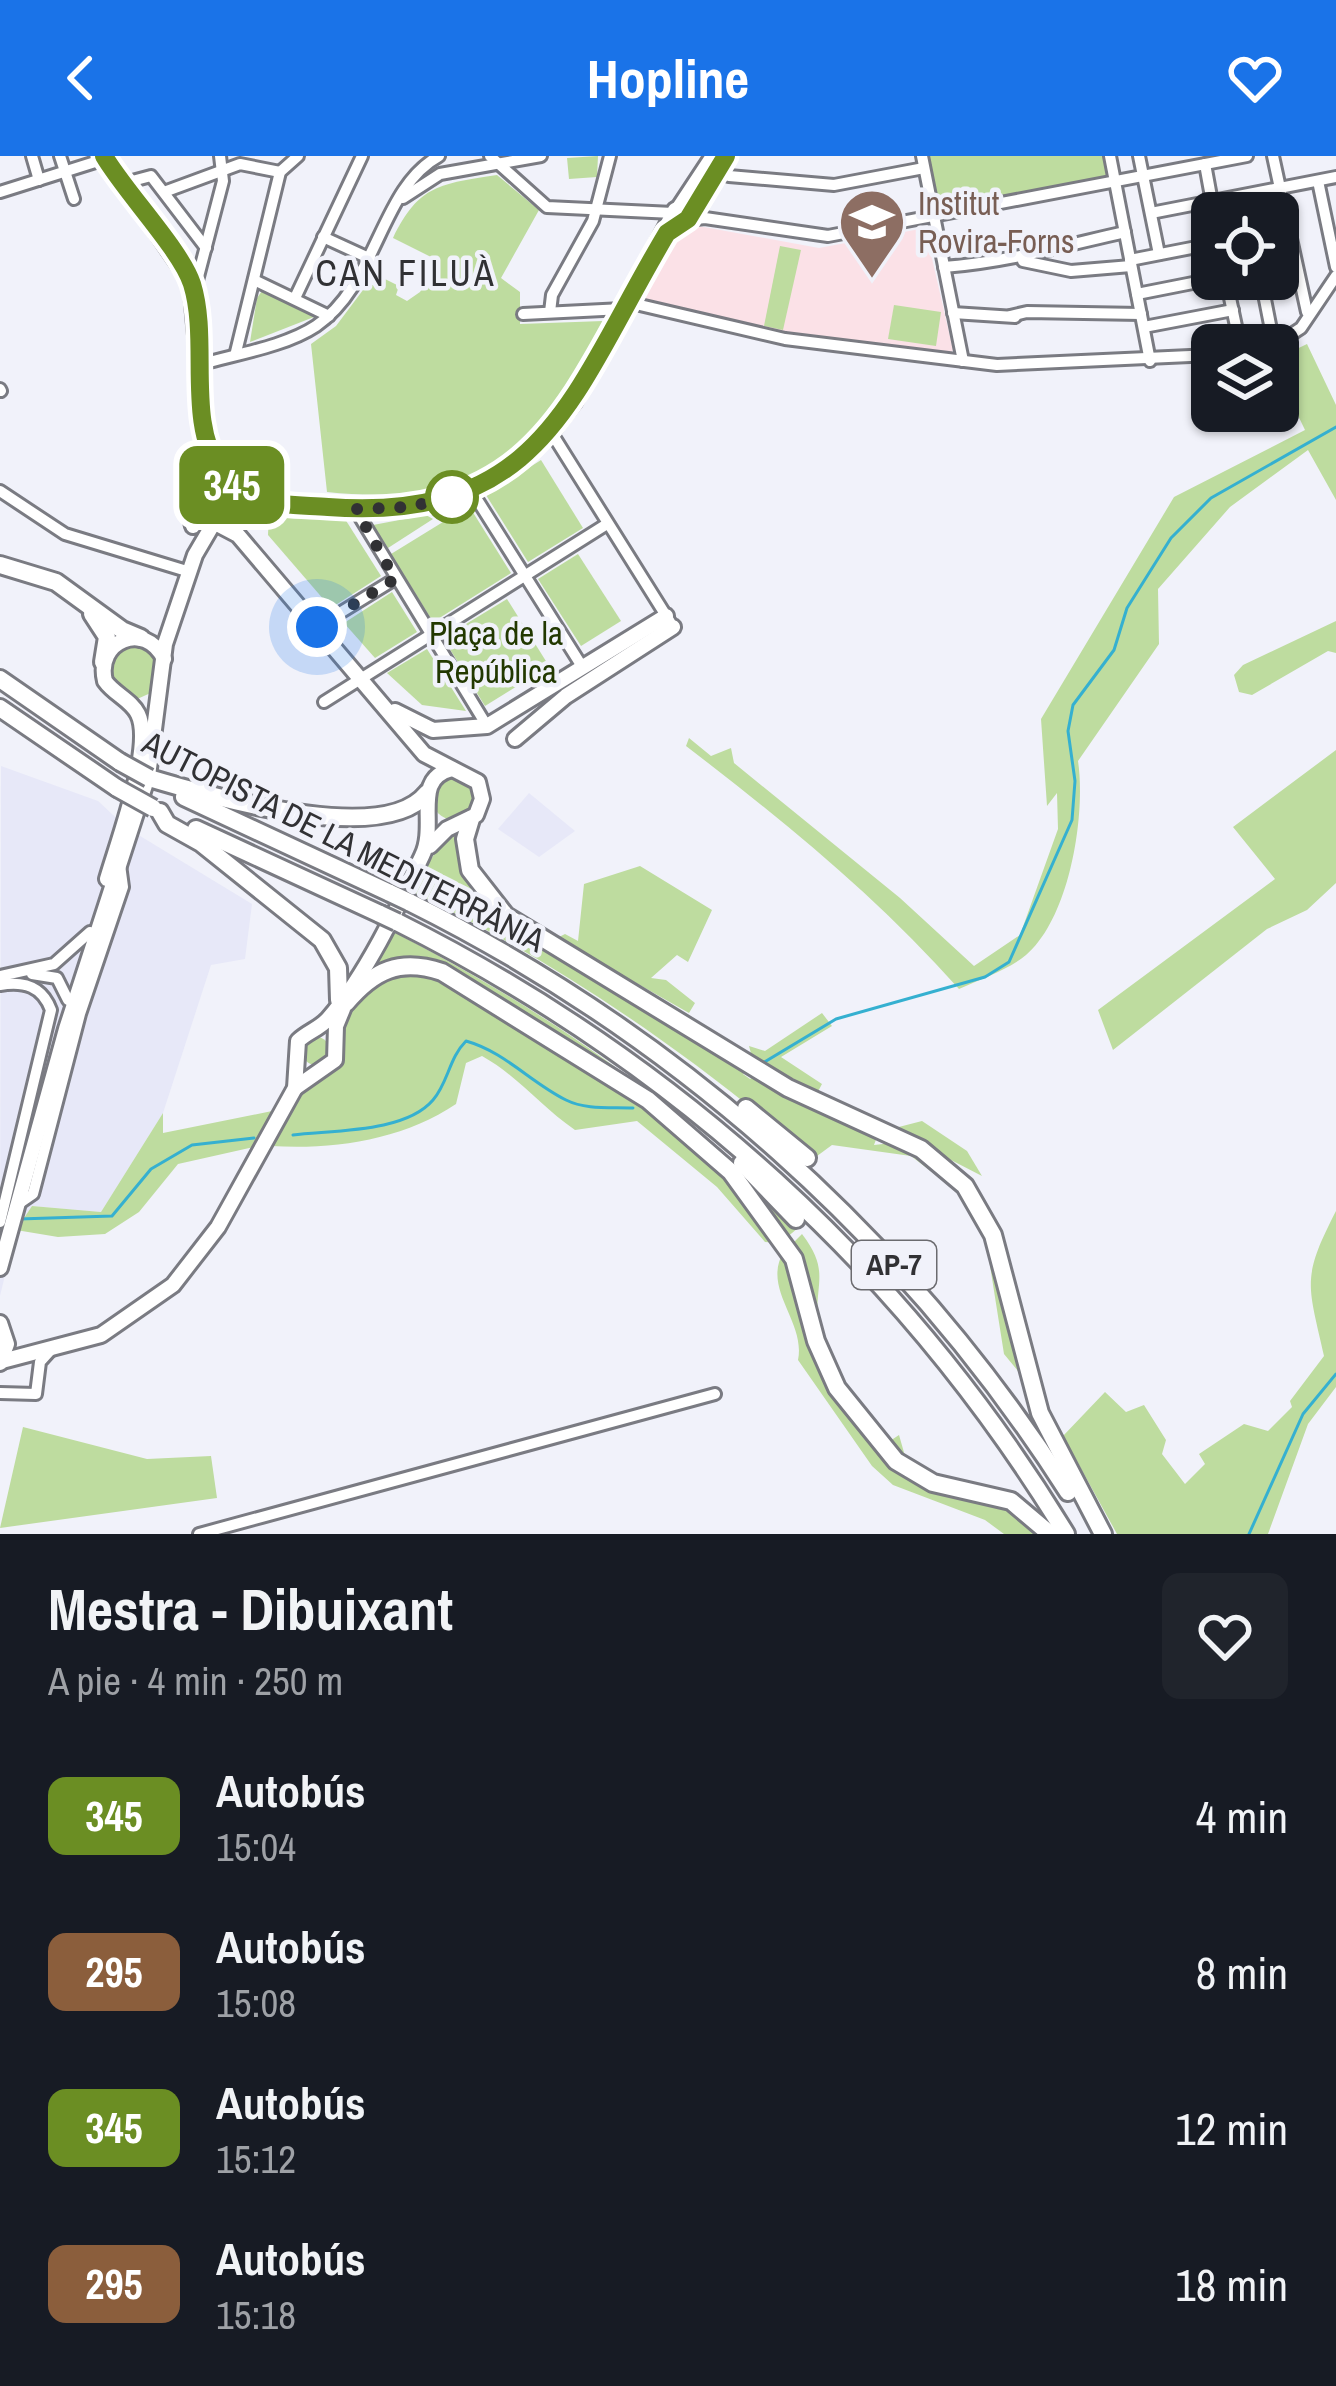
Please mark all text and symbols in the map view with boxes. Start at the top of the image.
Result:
text: Hopline [587,42,749,115]
icon: back [48,45,114,111]
icon: heart [1222,45,1288,111]
place label: Institut Rovira-Forns [918,181,1075,263]
school or university icon: Institut Rovira-Forns [837,187,907,281]
map controls [1191,192,1299,432]
button: locate [1191,192,1299,300]
district label: CAN FILUÀ [315,249,497,297]
button: layers [1191,324,1299,432]
line badge: 345 [163,446,301,524]
text: 345 [203,457,261,513]
unlabelled marker [427,472,477,522]
your location [287,597,347,657]
park label: Plaça de la República [429,611,563,693]
street label: AUTOPISTA DE LA MEDITERRÀNIA [135,720,553,962]
road number: AP-7 [852,1241,936,1289]
text: Mestra - Dibuixant [48,1571,453,1648]
button: heart [1162,1573,1288,1699]
text: A pie · 4 min · 250 m [48,1655,343,1707]
text: Autobús [216,1760,366,1821]
text: 4 min [1196,1786,1288,1847]
text: 345 [85,1788,143,1844]
text: 15:04 [216,1821,296,1873]
text: Autobús [216,1916,366,1977]
text: 8 min [1196,1942,1288,2003]
text: 295 [85,1944,143,2000]
text: 15:08 [216,1977,296,2029]
text: Autobús [216,2072,366,2133]
text: 12 min [1175,2098,1288,2159]
text: 345 [85,2100,143,2156]
text: 15:12 [216,2133,296,2185]
text: Autobús [216,2228,366,2289]
text: 18 min [1175,2254,1288,2315]
text: 295 [85,2256,143,2312]
text: 15:18 [216,2289,296,2341]

